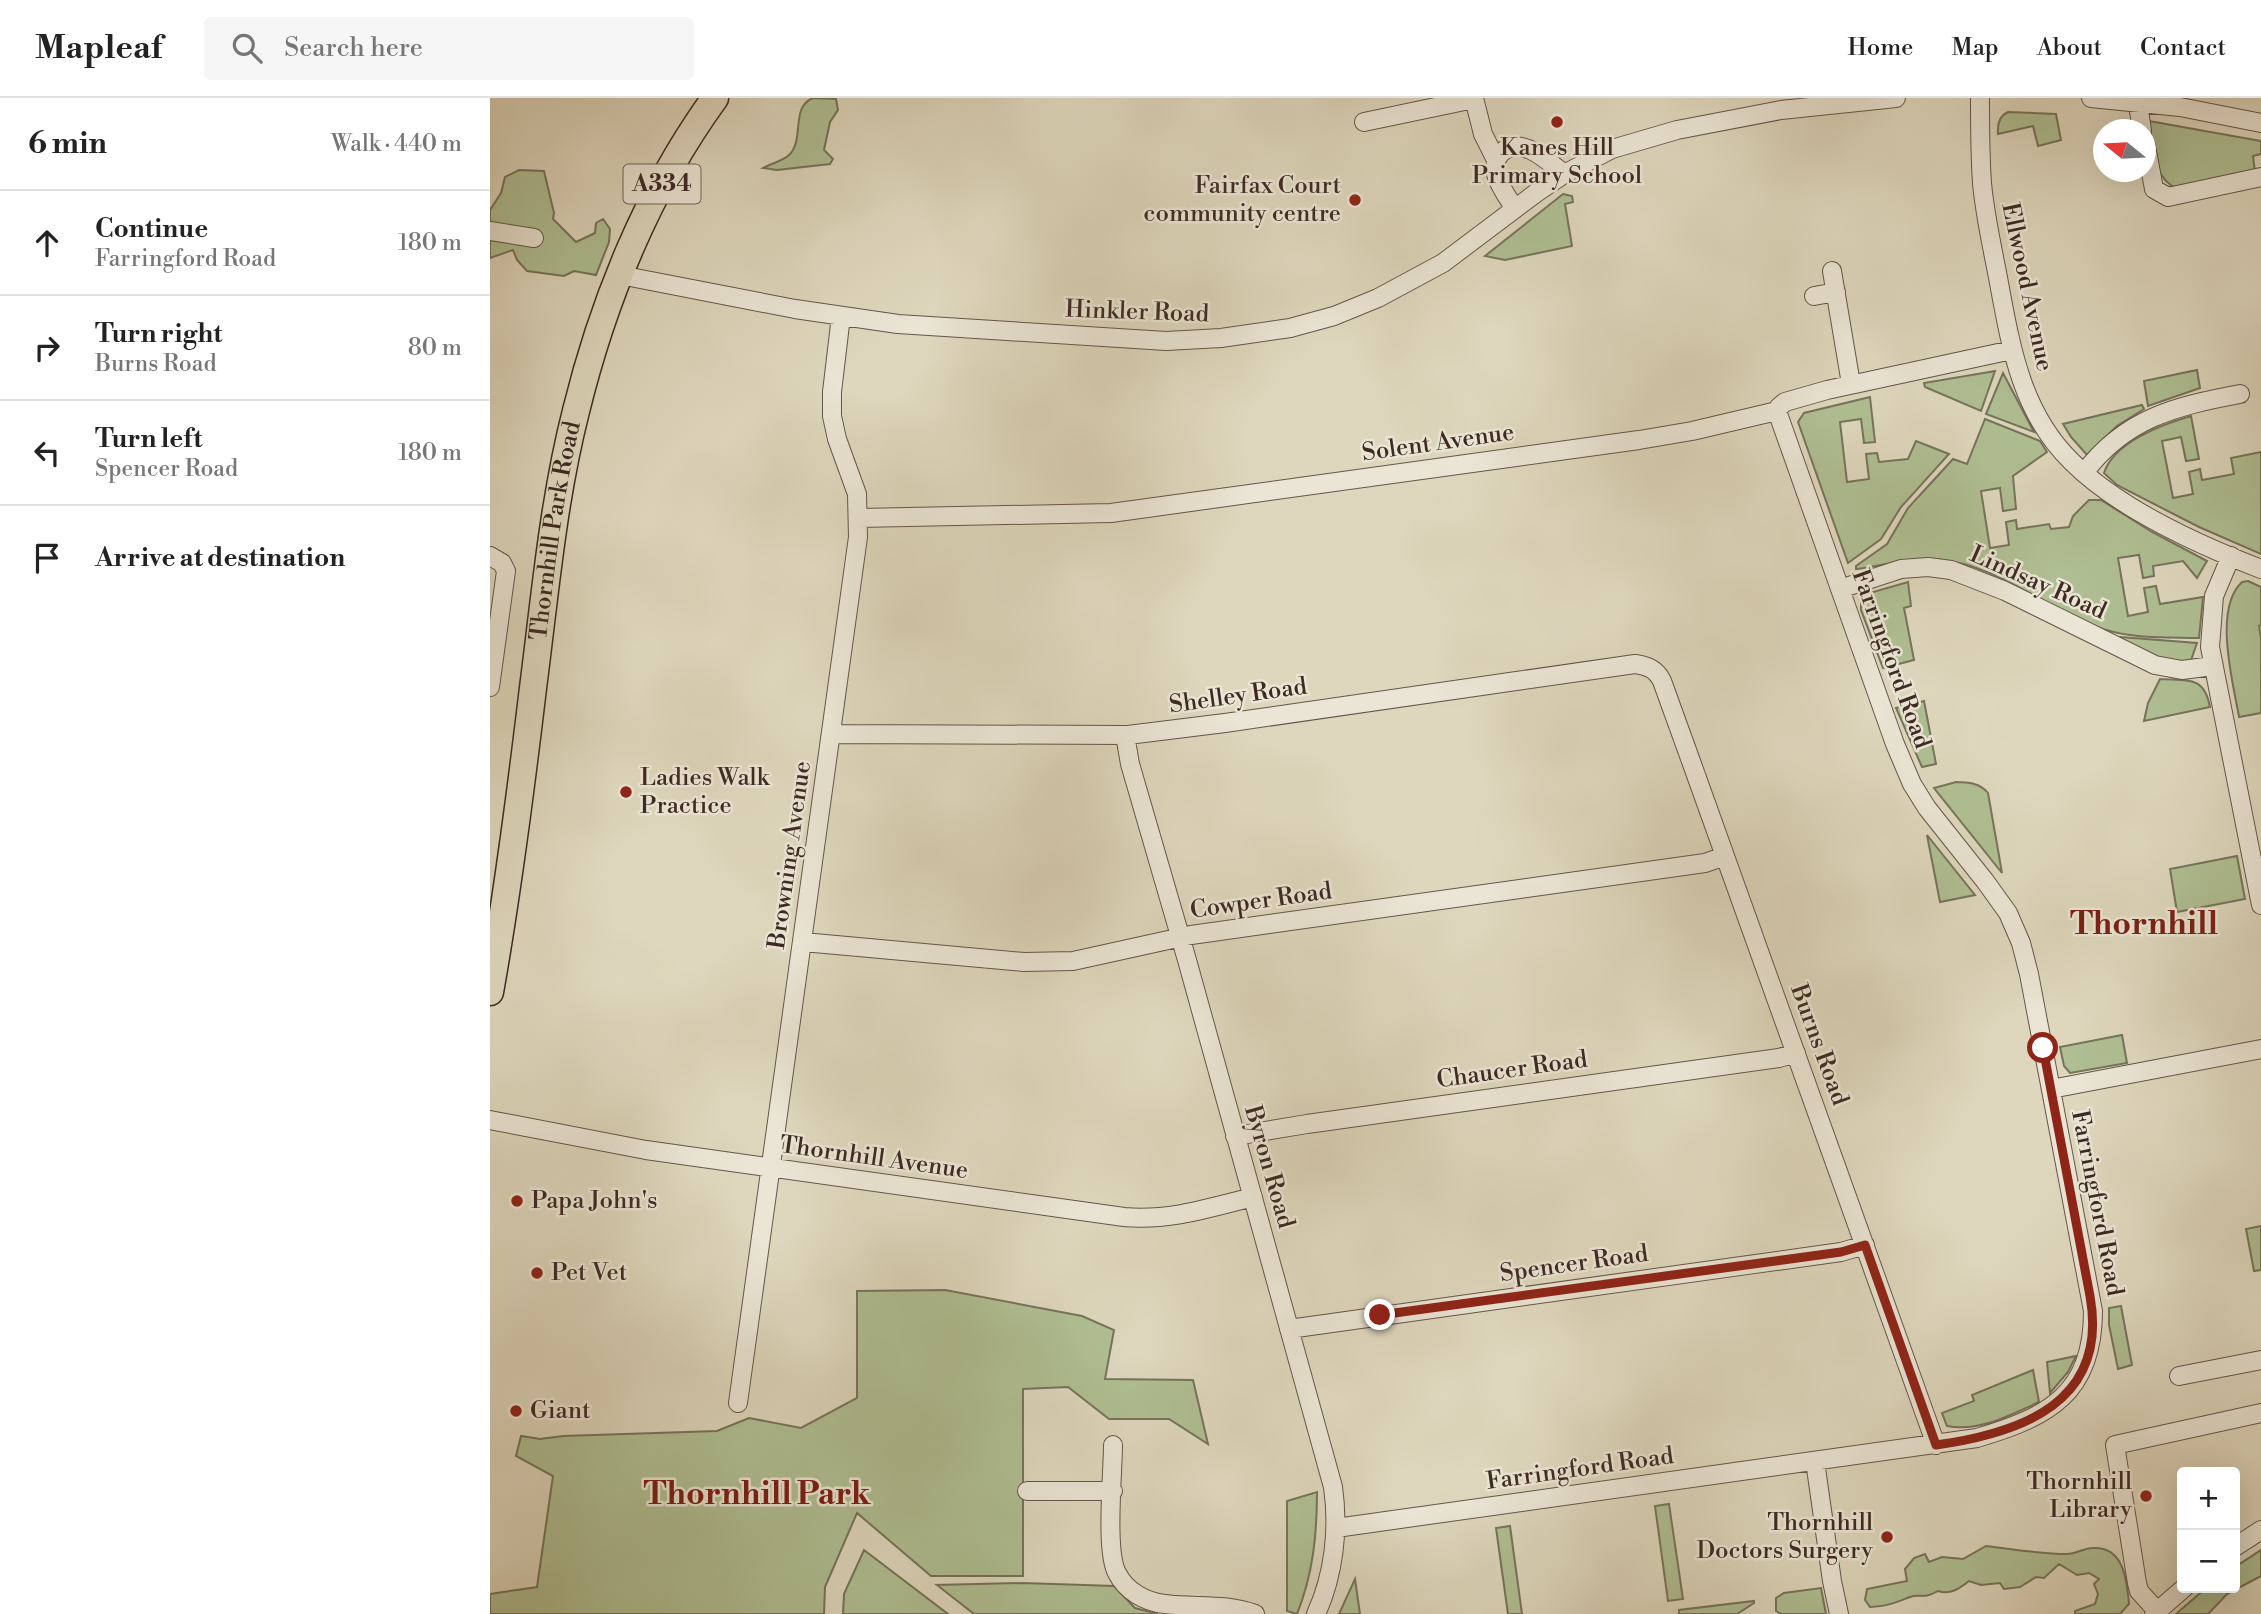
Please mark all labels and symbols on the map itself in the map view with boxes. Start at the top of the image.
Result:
marker: Kanes Hill Primary School [1549,114,1565,130]
north arrow [2093,119,2156,182]
place label: Kanes Hill Primary School [1472,133,1642,191]
road number: A334 [624,164,700,204]
place label: Fairfax Court community centre [1143,171,1341,229]
marker: Fairfax Court community centre [1347,192,1363,208]
street label: Ellwood Avenue [1994,200,2060,374]
street label: Hinkler Road [1064,294,1210,330]
street label: Solent Avenue [1360,417,1516,469]
street label: Thornhill Park Road [524,418,588,642]
street label: Lindsay Road [1965,540,2111,627]
street label: Farringford Road [1845,565,1938,753]
street label: Shelley Road [1167,671,1309,721]
street label: Browning Avenue [762,759,818,952]
place label: Ladies Walk Practice [640,763,771,821]
marker: Ladies Walk Practice [618,784,634,800]
street label: Cowper Road [1188,876,1334,926]
district label: Thornhill [2070,904,2219,944]
street label: Burns Road [1783,979,1855,1110]
route start [2027,1032,2058,1063]
street label: Chaucer Road [1435,1045,1590,1095]
street label: Byron Road [1237,1101,1301,1232]
street label: Farringford Road [2064,1107,2130,1299]
street label: Thornhill Avenue [778,1130,970,1186]
place label: Papa John's [531,1186,658,1216]
marker: Papa John's [509,1193,525,1209]
street label: Spencer Road [1498,1239,1650,1289]
place label: Pet Vet [551,1258,628,1288]
marker: Pet Vet [529,1265,545,1281]
route end [1364,1299,1395,1330]
place label: Giant [530,1396,591,1426]
marker: Giant [508,1403,524,1419]
street label: Farringford Road [1484,1441,1676,1497]
place label: Thornhill Library [2026,1467,2132,1525]
district label: Thornhill Park [644,1474,872,1514]
marker: Thornhill Library [2138,1488,2154,1504]
place label: Thornhill Doctors Surgery [1696,1508,1873,1566]
marker: Thornhill Doctors Surgery [1879,1529,1895,1545]

